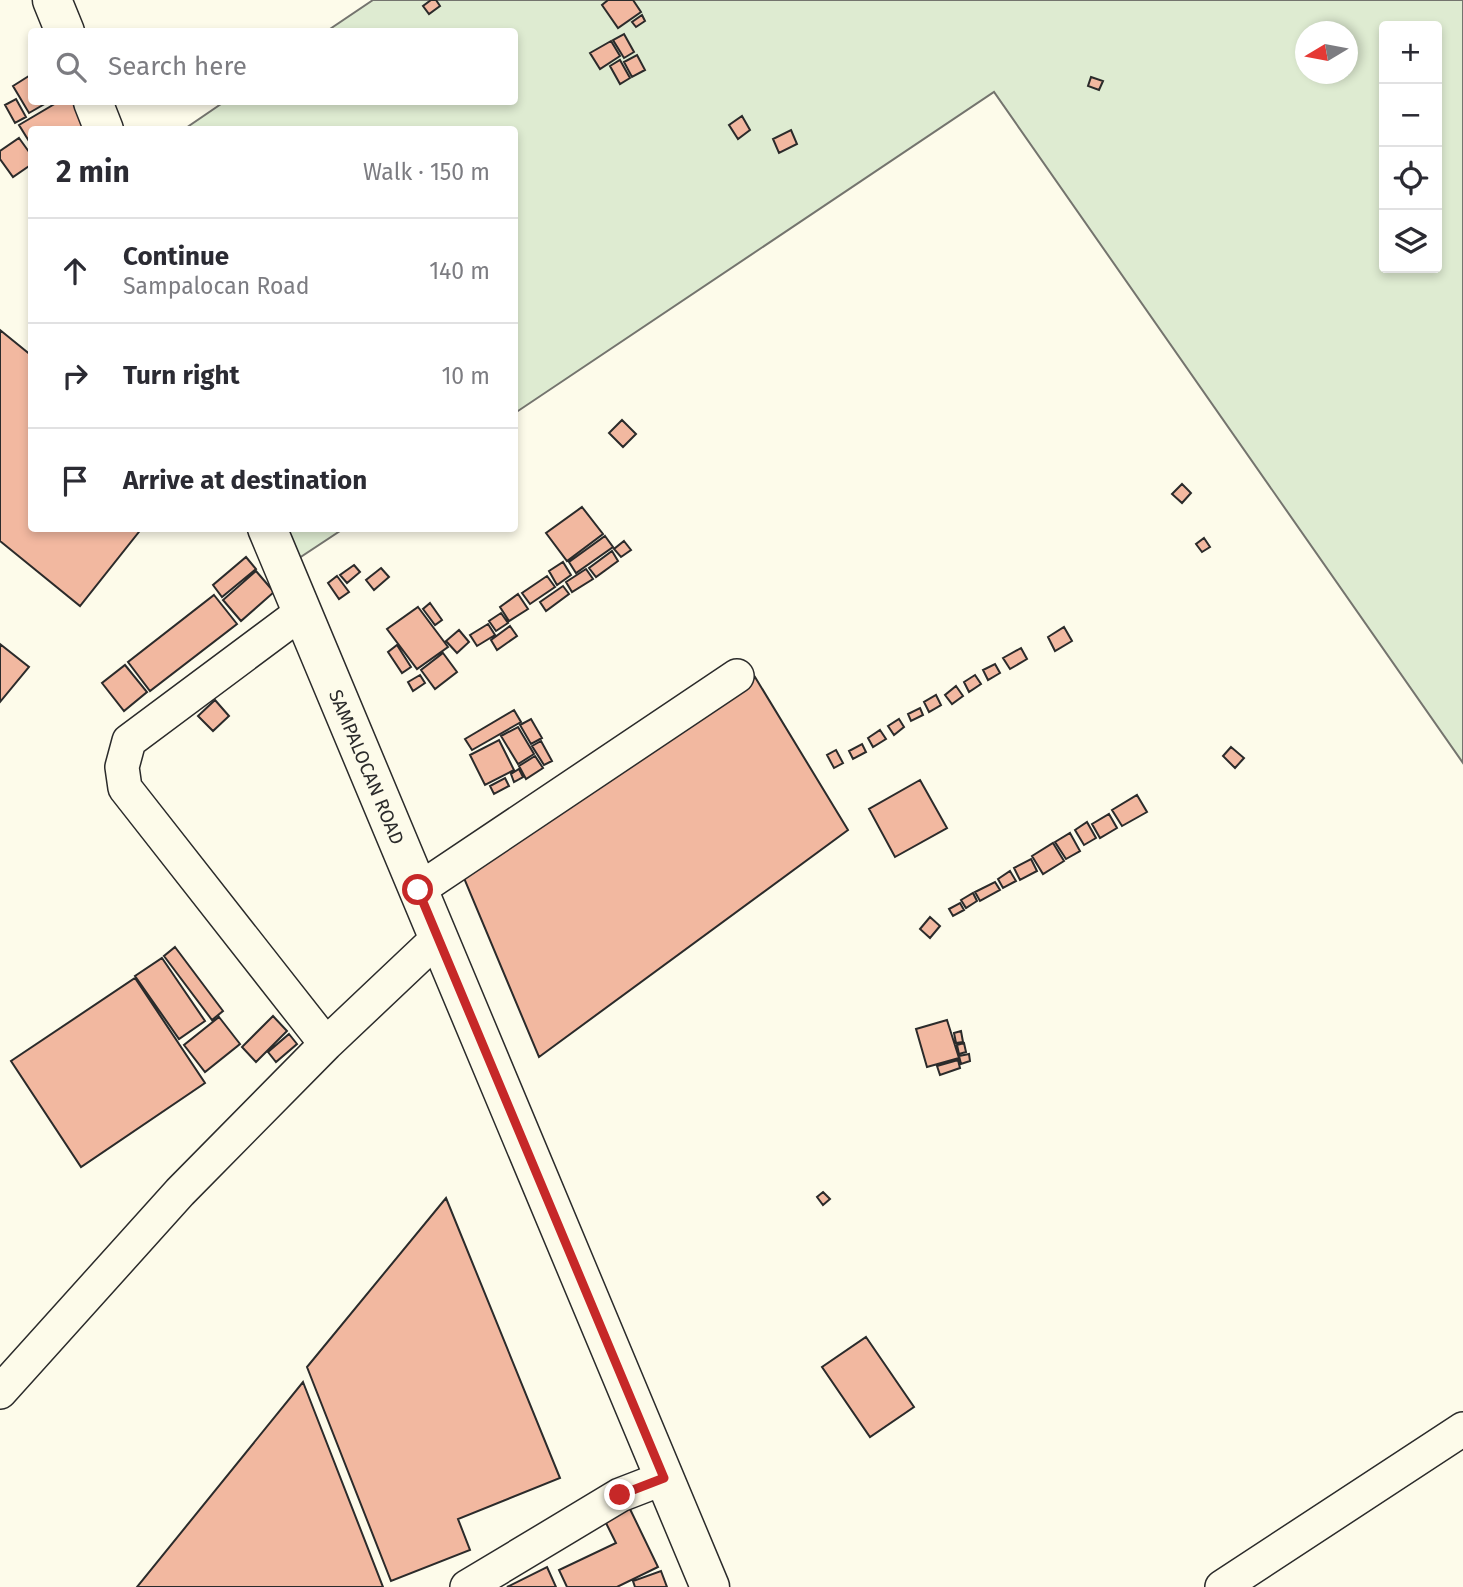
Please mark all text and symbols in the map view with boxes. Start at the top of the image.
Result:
north arrow [1295,21,1358,84]
map controls [1379,21,1442,273]
button: + [1379,21,1442,84]
search box [28,28,518,105]
icon: search [52,48,90,86]
text: Search here [108,51,247,82]
button: − [1379,84,1442,147]
button: locate [1379,147,1442,210]
text: 2 min [56,154,130,190]
text: Walk · 150 m [363,158,490,186]
button: layers [1379,210,1442,273]
text: Continue [123,241,229,272]
icon: ahead [56,252,94,290]
text: 140 m [429,257,490,285]
text: Sampalocan Road [123,272,309,300]
icon: right [56,357,94,395]
text: Turn right [123,360,240,391]
text: 10 m [441,362,490,390]
icon: arrive [56,462,94,500]
text: Arrive at destination [123,465,367,496]
street label: SAMPALOCAN ROAD [324,686,409,848]
route start [402,874,433,905]
route end [604,1479,635,1510]

